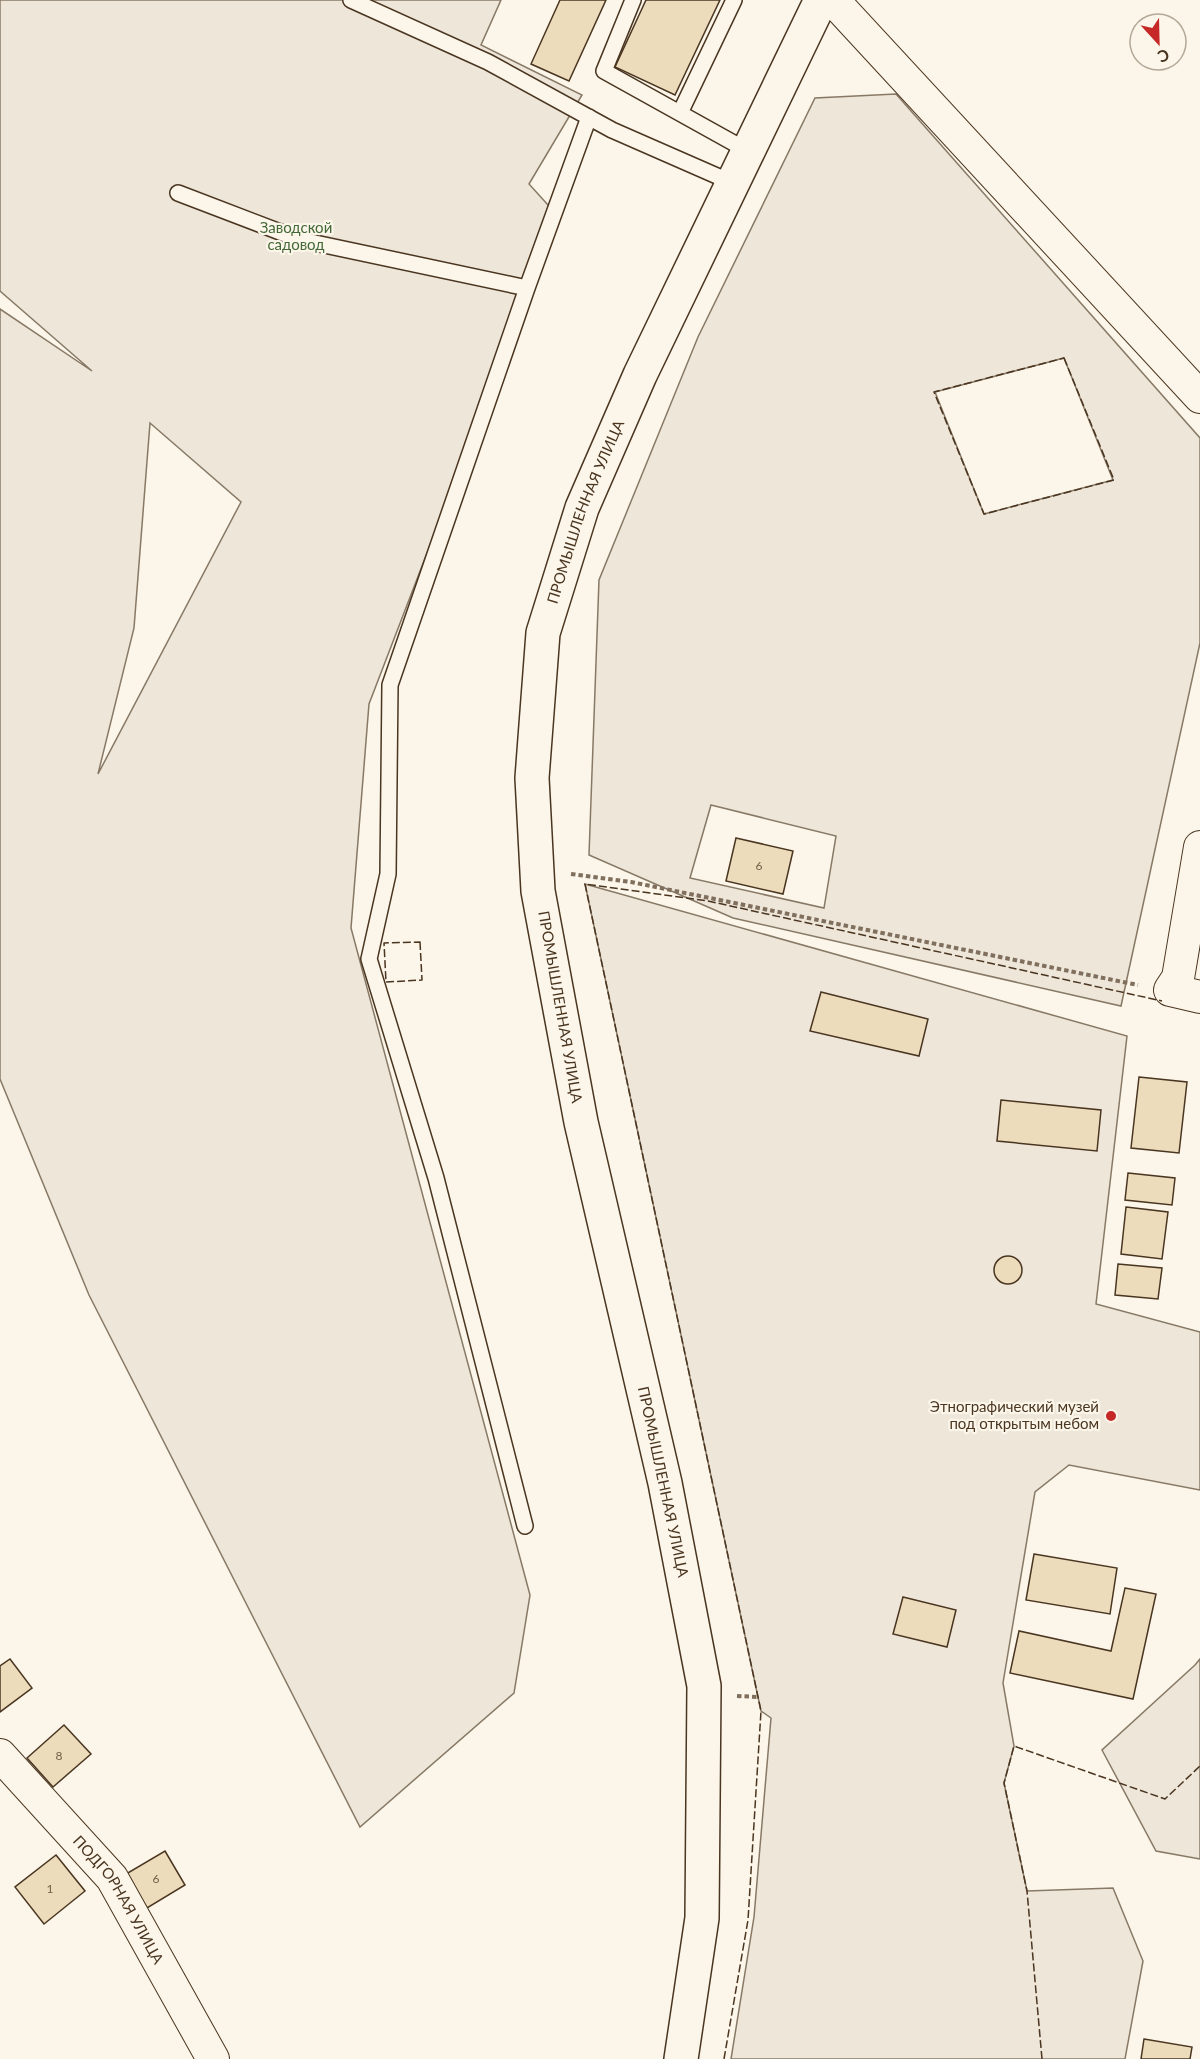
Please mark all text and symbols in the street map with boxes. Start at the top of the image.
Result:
north arrow [1128,12,1188,72]
text: С [1155,46,1172,67]
park label: Заводской садовод [260,218,332,253]
street label: ПРОМЫШЛЕННАЯ УЛИЦА [543,416,628,606]
house number: 6 [756,858,763,873]
street label: ПРОМЫШЛЕННАЯ УЛИЦА [535,909,587,1105]
street label: ПРОМЫШЛЕННАЯ УЛИЦА [635,1385,693,1580]
place label: Этнографический музей под открытым небом [930,1397,1099,1432]
marker: Этнографический музей под открытым небом [1104,1409,1118,1423]
house number: 8 [56,1748,63,1763]
street label: ПОДГОРНАЯ УЛИЦА [70,1831,169,1968]
house number: 6 [153,1871,160,1886]
house number: 1 [47,1881,54,1896]

